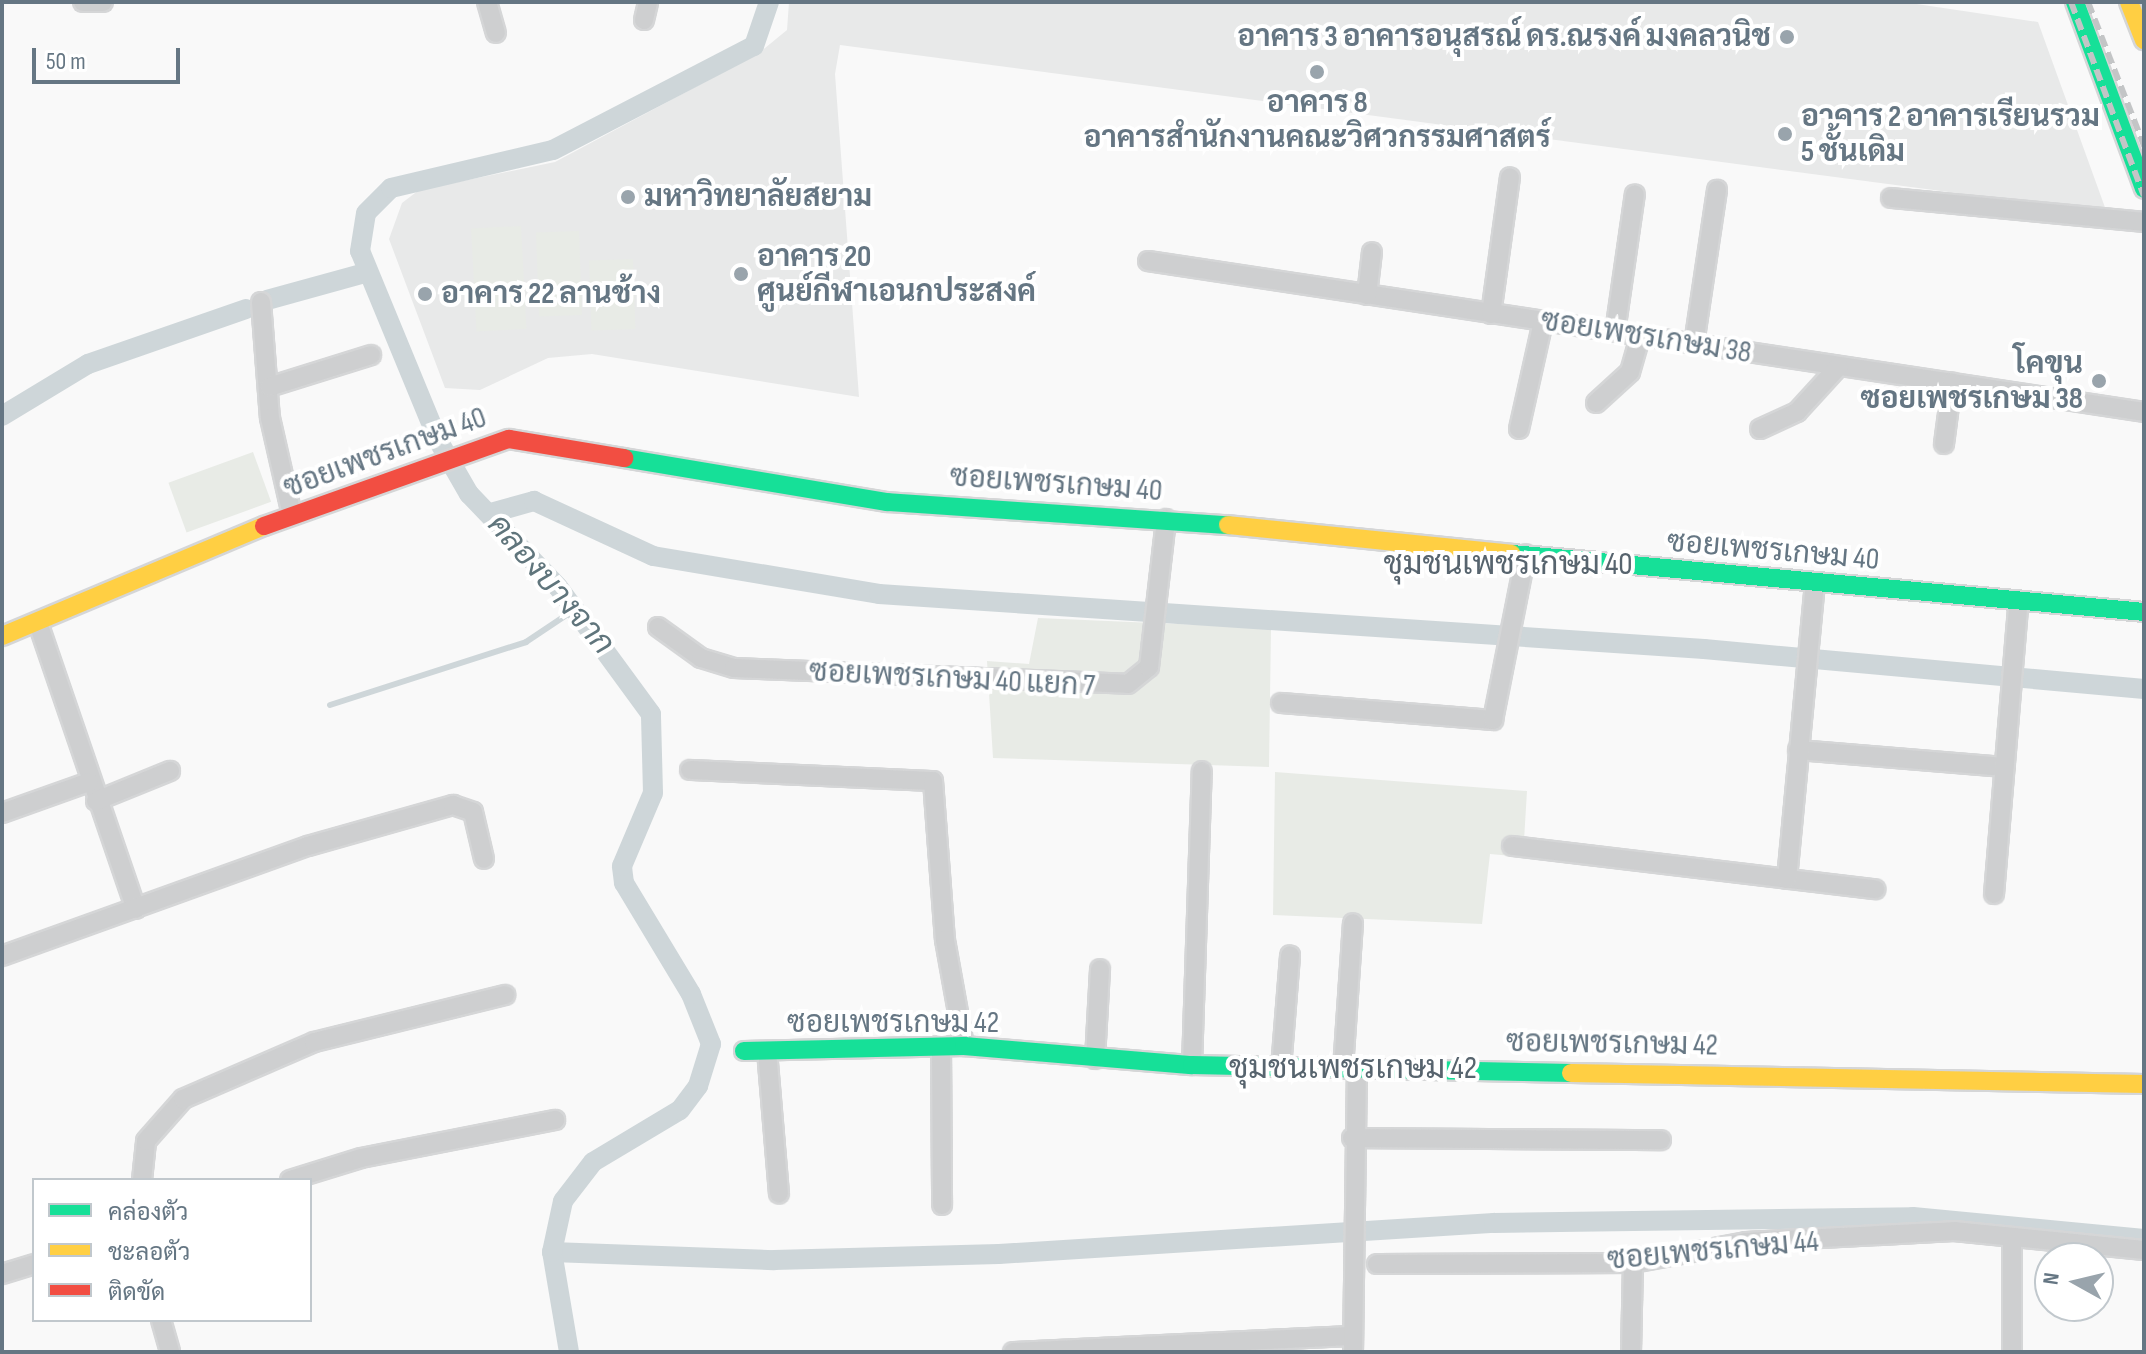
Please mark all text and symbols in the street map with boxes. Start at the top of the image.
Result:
place label: อาคาร 3 อาคารอนุสรณ์ ดร.ณรงค์ มงคลวนิช [1237,19,1771,55]
marker: อาคาร 3 อาคารอนุสรณ์ ดร.ณรงค์ มงคลวนิช [1778,28,1796,46]
scale bar [36,32,184,82]
text: 50 m [46,47,86,76]
marker: อาคาร 8 อาคารสำนักงานคณะวิศวกรรมศาสตร์ [1308,63,1326,81]
place label: อาคาร 8 อาคารสำนักงานคณะวิศวกรรมศาสตร์ [1083,85,1551,156]
place label: อาคาร 2 อาคารเรียนรวม 5 ชั้นเดิม [1801,99,2100,170]
marker: อาคาร 2 อาคารเรียนรวม 5 ชั้นเดิม [1776,125,1794,143]
place label: มหาวิทยาลัยสยาม [644,179,872,215]
marker: มหาวิทยาลัยสยาม [619,188,637,206]
place label: อาคาร 20 ศูนย์กีฬาเอนกประสงค์ [757,239,1036,310]
marker: อาคาร 20 ศูนย์กีฬาเอนกประสงค์ [732,265,750,283]
place label: อาคาร 22 ลานช้าง [441,276,661,312]
marker: อาคาร 22 ลานช้าง [416,285,434,303]
street label: ซอยเพชรเกษม 38 [1538,303,1754,371]
place label: โคขุน ซอยเพชรเกษม 38 [1861,346,2083,416]
marker: โคขุน ซอยเพชรเกษม 38 [2090,372,2108,390]
street label: ซอยเพชรเกษม 40 [279,400,491,506]
street label: ซอยเพชรเกษม 40 [949,459,1163,509]
water label: คลองบางจาก [479,507,621,663]
street label: ซอยเพชรเกษม 40 [1665,524,1881,578]
district label: ชุมชนเพชรเกษม 40 [1383,546,1633,584]
street label: ซอยเพชรเกษม 40 แยก 7 [808,654,1096,704]
street label: ซอยเพชรเกษม 42 [787,1005,999,1041]
street label: ซอยเพชรเกษม 42 [1506,1024,1718,1064]
district label: ชุมชนเพชรเกษม 42 [1229,1050,1477,1088]
legend [32,1178,312,1322]
text: คล่องตัว [108,1198,188,1227]
street label: ซอยเพชรเกษม 44 [1606,1224,1820,1278]
text: ชะลอตัว [108,1238,190,1267]
north arrow [2034,1242,2114,1322]
text: N [2038,1271,2066,1287]
text: ติดขัด [108,1278,165,1307]

